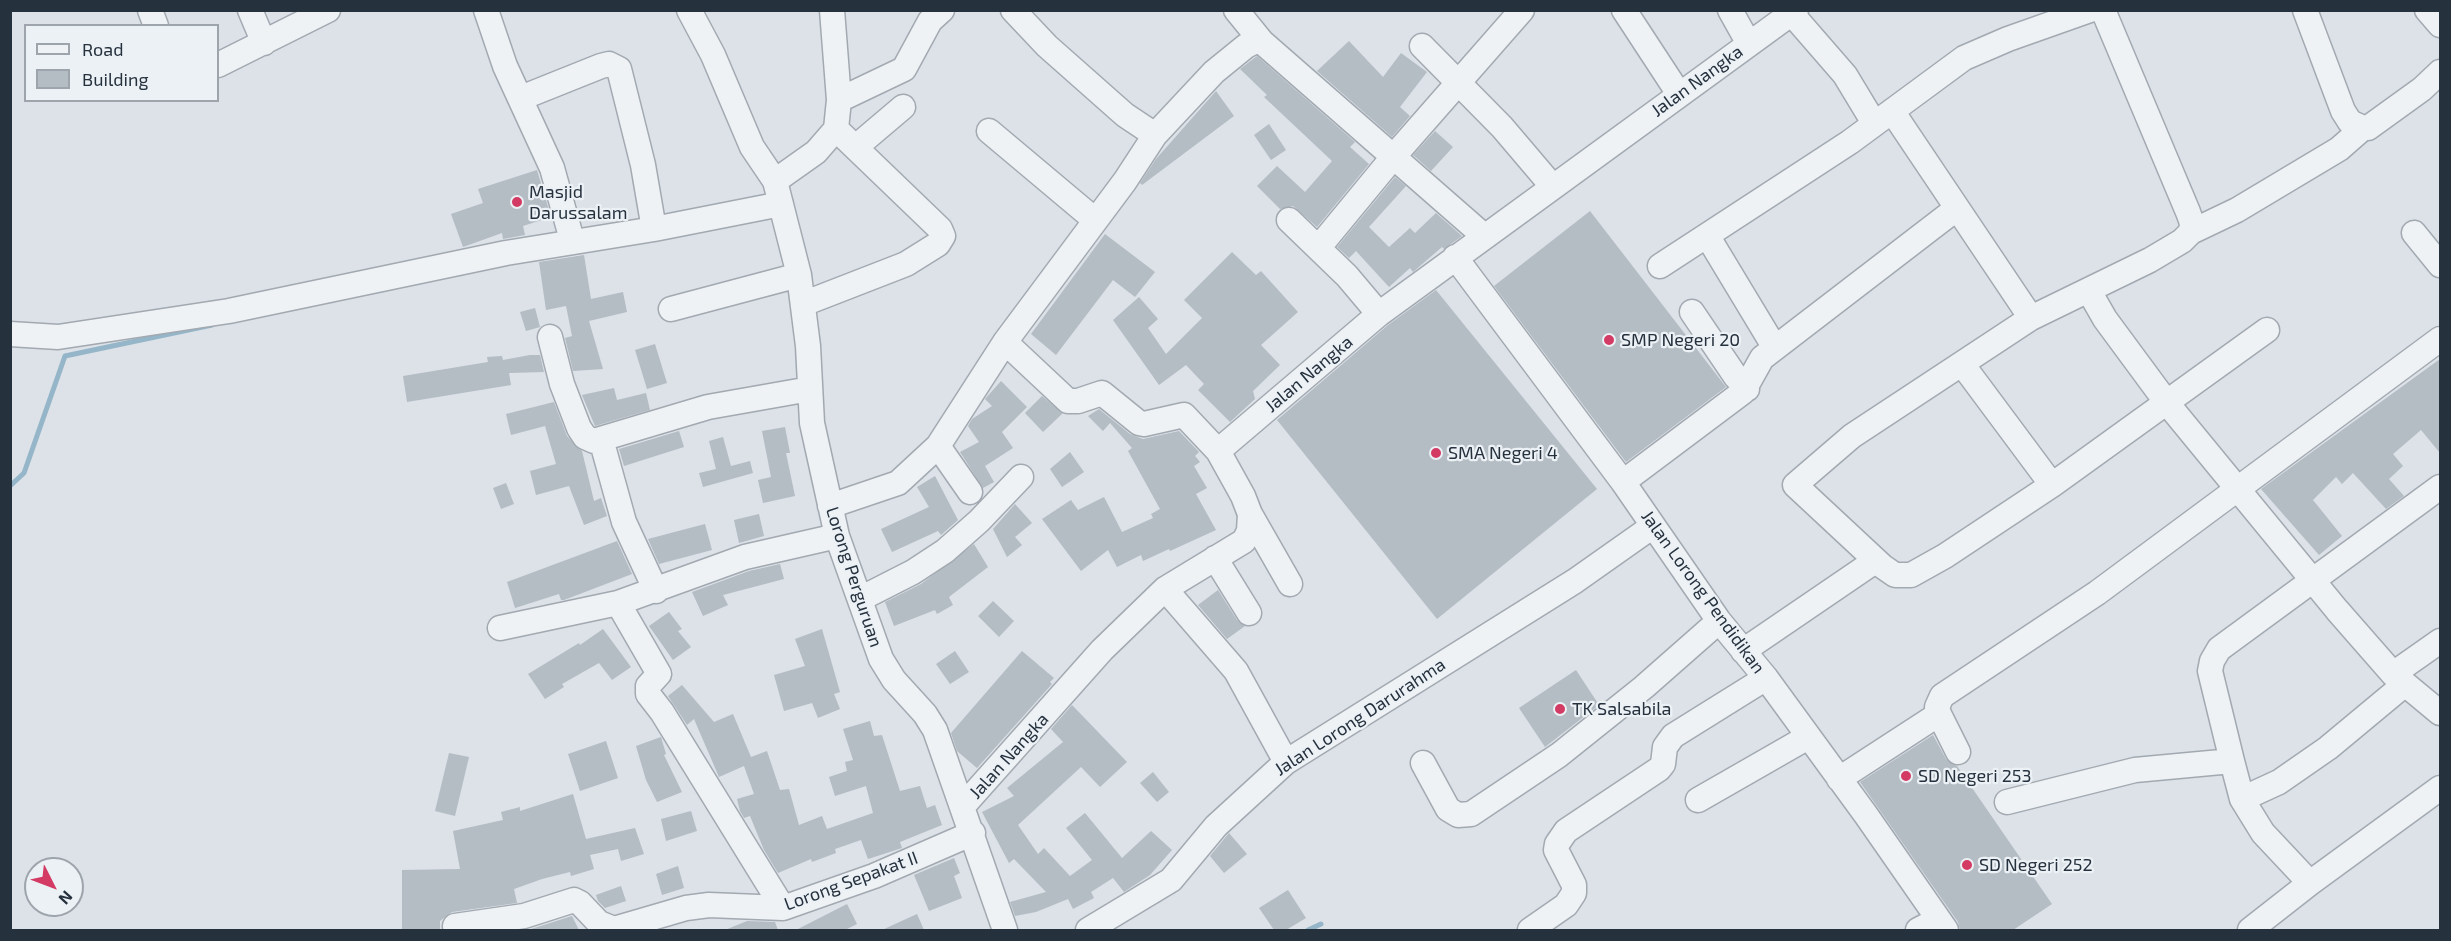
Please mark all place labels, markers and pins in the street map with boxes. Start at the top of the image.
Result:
place label: Masjid Darussalam [529,181,627,224]
marker: Masjid Darussalam [510,195,524,209]
place label: SMP Negeri 20 [1621,329,1740,351]
marker: SMP Negeri 20 [1602,333,1616,347]
place label: SMA Negeri 4 [1448,442,1558,464]
marker: SMA Negeri 4 [1429,446,1443,460]
place label: TK Salsabila [1572,698,1671,720]
marker: TK Salsabila [1553,702,1567,716]
place label: SD Negeri 253 [1918,765,2032,787]
marker: SD Negeri 253 [1899,769,1913,783]
place label: SD Negeri 252 [1979,854,2093,876]
marker: SD Negeri 252 [1960,858,1974,872]

